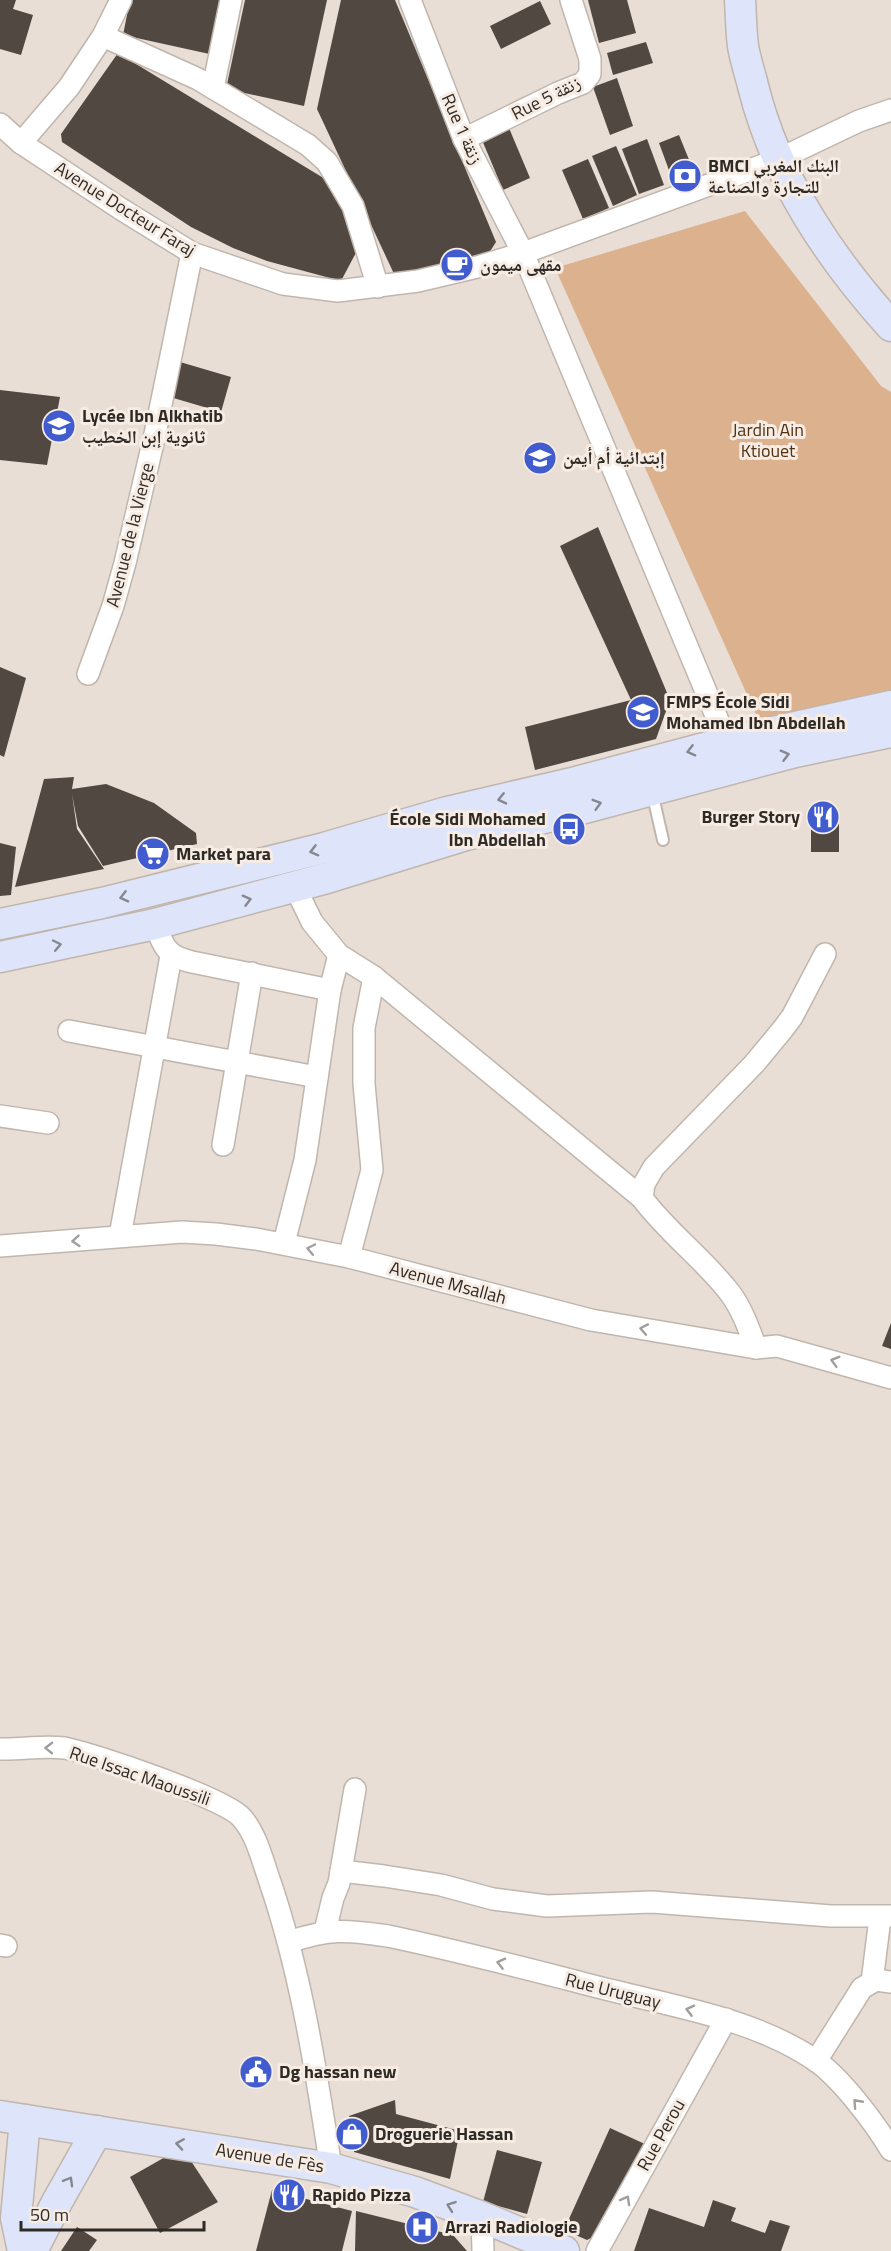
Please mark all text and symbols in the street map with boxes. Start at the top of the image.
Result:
street label: Rue 5 زنقة [506,69,585,127]
street label: Rue 1 زنقة [435,89,490,168]
place label: BMCI البنك المغربي للتجارة والصناعة [708,152,839,200]
street label: Avenue Docteur Faraj [50,154,201,263]
bank icon: BMCI البنك المغربي للتجارة والصناعة [667,158,703,194]
cafe icon: مقهى ميمون [439,247,475,283]
place label: مقهى ميمون [480,251,562,278]
place label: Lycée Ibn Alkhatib ثانوية إبن الخطيب [82,402,223,450]
school or university icon: Lycée Ibn Alkhatib ثانوية إبن الخطيب [41,408,77,444]
park label: Jardin Ain Ktiouet [732,416,804,464]
school or university icon: إبتدائية أم أيمن [522,440,558,476]
place label: إبتدائية أم أيمن [563,444,665,471]
street label: Avenue de la Vierge [99,460,161,610]
place label: FMPS École Sidi Mohamed Ibn Abdellah [666,688,846,736]
school or university icon: FMPS École Sidi Mohamed Ibn Abdellah [625,694,661,730]
one-way arrow [686,744,696,757]
one-way arrow [780,749,790,762]
one-way arrow [497,792,507,805]
one-way arrow [591,799,602,811]
restaurant icon: Burger Story [805,799,841,835]
place label: Burger Story [701,803,800,830]
place label: École Sidi Mohamed Ibn Abdellah [389,805,546,853]
bus stop icon: École Sidi Mohamed Ibn Abdellah [551,811,587,847]
supermarket icon: Market para [135,836,171,872]
place label: Market para [176,840,271,867]
one-way arrow [309,843,319,856]
one-way arrow [120,890,130,903]
one-way arrow [241,895,252,907]
one-way arrow [52,940,62,953]
one-way arrow [71,1234,81,1247]
one-way arrow [307,1243,317,1256]
street label: Avenue Msallah [387,1254,509,1311]
one-way arrow [639,1323,649,1336]
one-way arrow [830,1356,840,1369]
street label: Rue Issac Maoussili [66,1739,214,1812]
one-way arrow [44,1741,53,1754]
one-way arrow [496,1958,506,1971]
street label: Rue Uruguay [563,1966,664,2015]
one-way arrow [685,2004,695,2017]
public building icon: Dg hassan new [238,2054,274,2090]
place label: Dg hassan new [279,2058,396,2085]
street label: Rue Perou [630,2094,691,2176]
one-way arrow [853,2099,864,2109]
shop icon: Droguerie Hassan [334,2116,370,2152]
place label: Droguerie Hassan [375,2120,514,2147]
street label: Avenue de Fès [214,2136,326,2179]
one-way arrow [175,2139,185,2151]
one-way arrow [62,2177,73,2187]
restaurant icon: Rapido Pizza [271,2177,307,2213]
place label: Rapido Pizza [312,2181,411,2208]
scale bar [21,2194,204,2232]
one-way arrow [619,2196,630,2206]
one-way arrow [447,2200,457,2213]
text: 50 m [30,2201,69,2228]
hospital icon: Arrazi Radiologie [404,2209,440,2245]
place label: Arrazi Radiologie [445,2213,577,2240]

